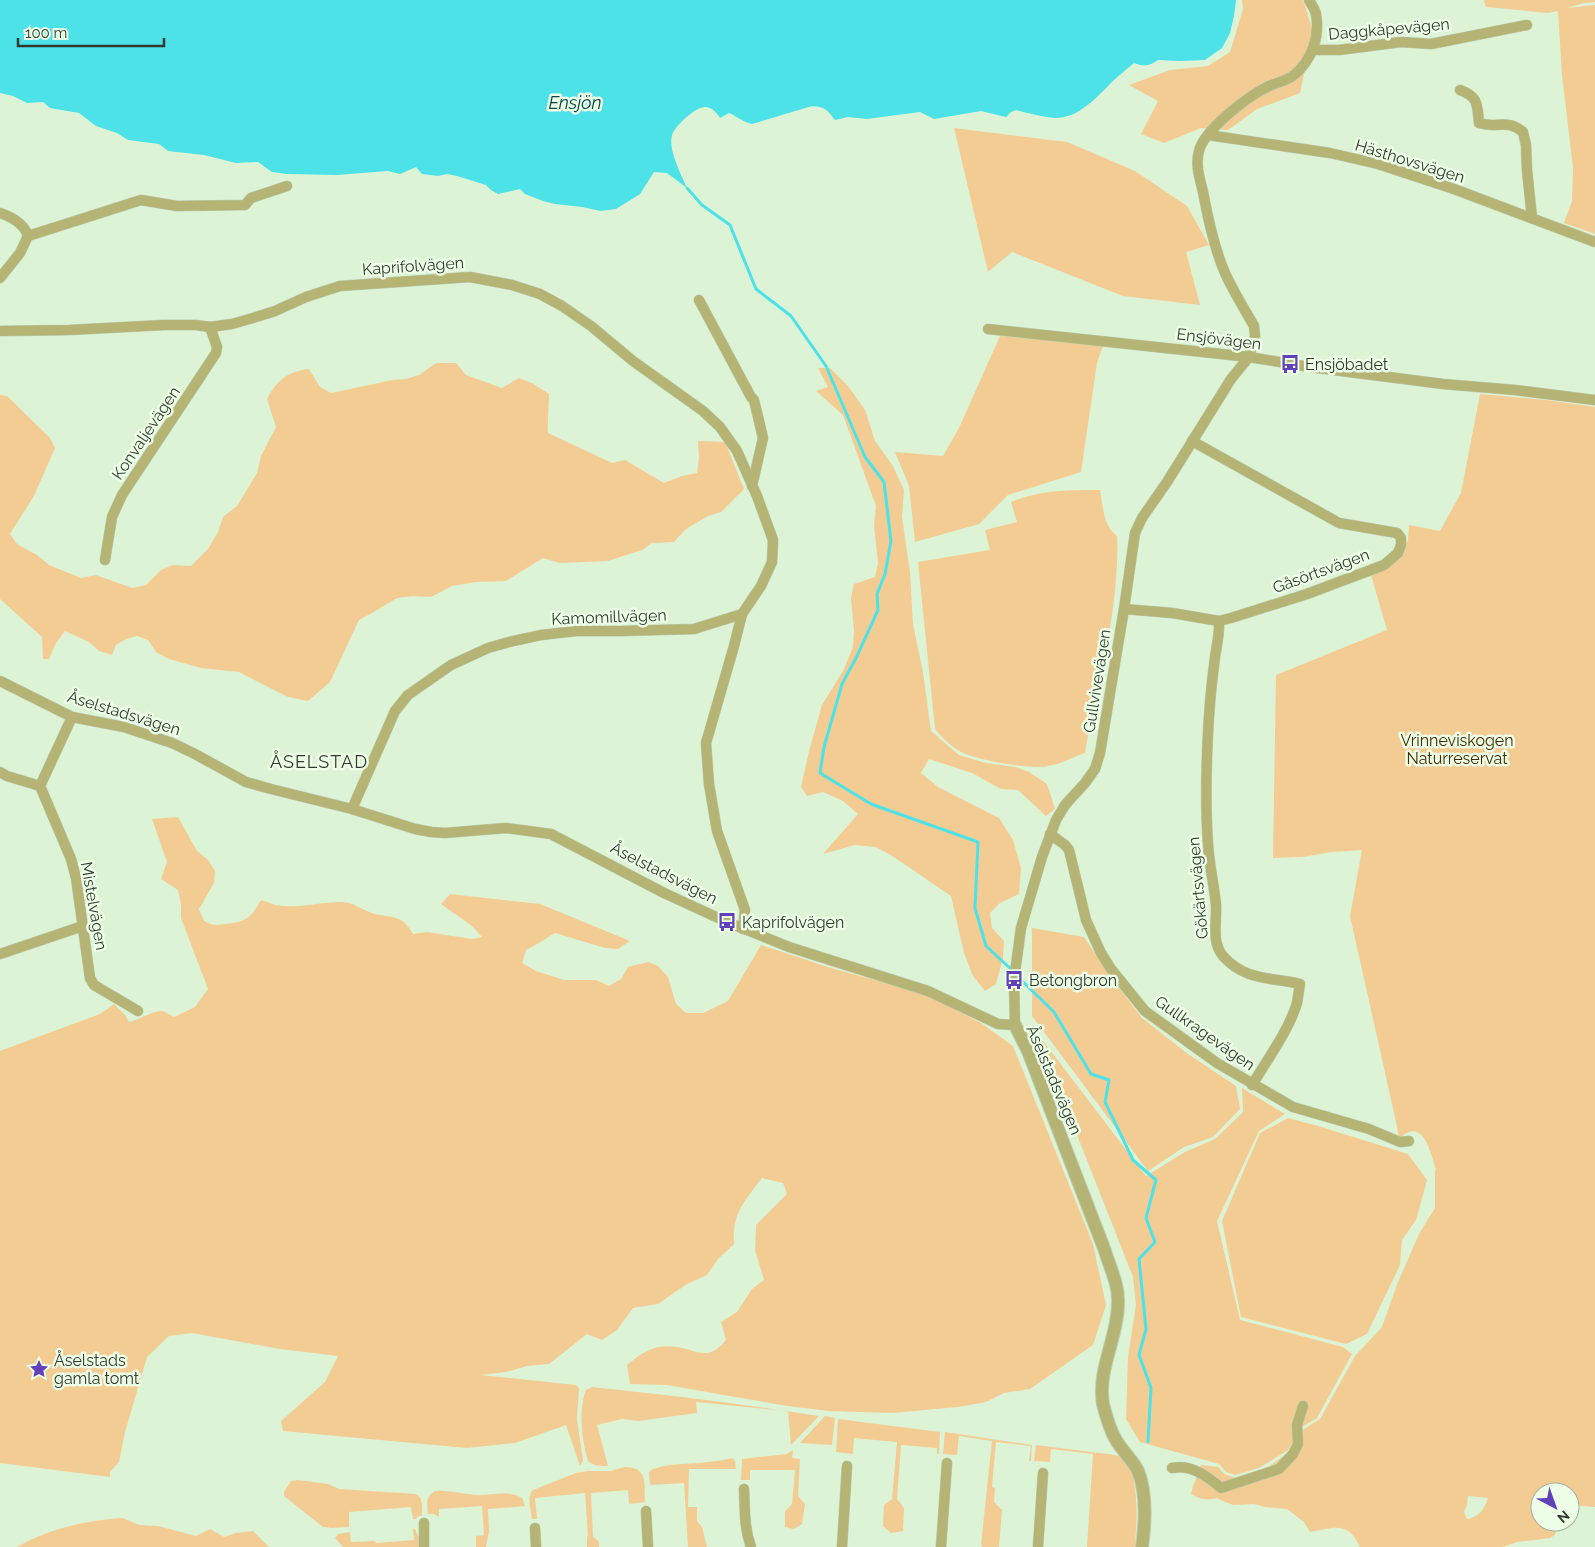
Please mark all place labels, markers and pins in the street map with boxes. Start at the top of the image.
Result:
bus stop icon: Ensjöbadet [1279,353,1301,375]
place label: Ensjöbadet [1305,355,1389,374]
bus stop icon: Kaprifolvägen [716,911,738,933]
place label: Kaprifolvägen [742,913,844,932]
bus stop icon: Betongbron [1003,969,1025,991]
place label: Betongbron [1029,971,1117,990]
place label: Åselstads gamla tomt [54,1350,140,1388]
place icon: Åselstads gamla tomt [28,1358,50,1380]

